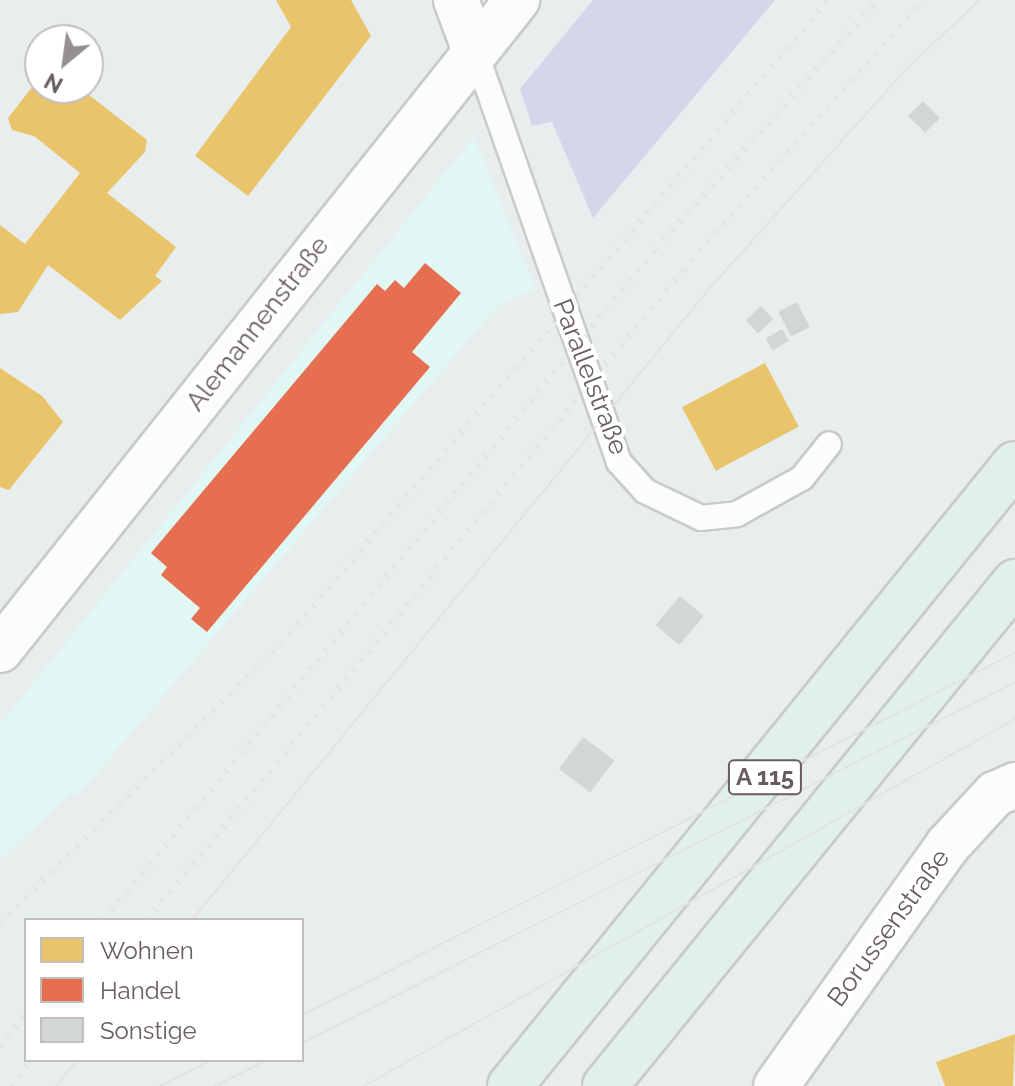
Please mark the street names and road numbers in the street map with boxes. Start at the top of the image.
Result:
street label: Alemannenstraße [180,231,336,417]
street label: Parallelstraße [546,295,634,459]
road number: A 115 [727,757,803,797]
street label: Borussenstraße [821,843,957,1013]

